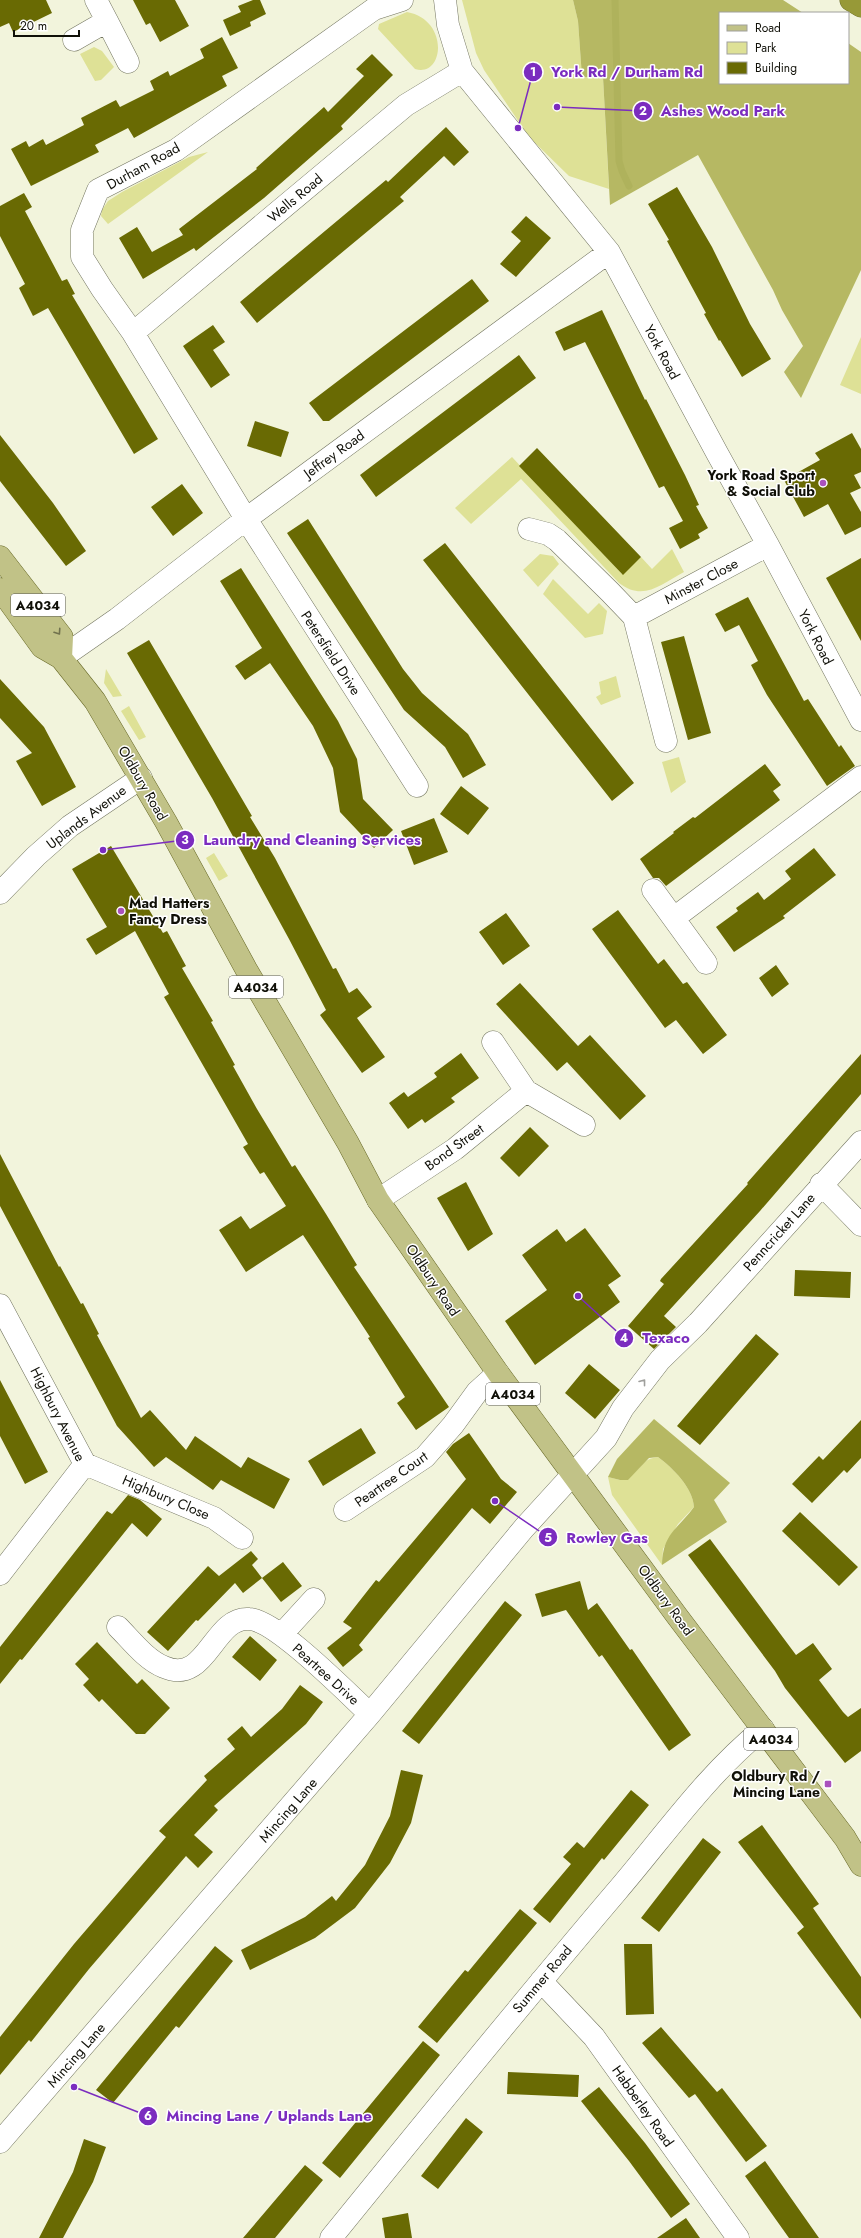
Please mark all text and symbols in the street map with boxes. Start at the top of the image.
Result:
scale bar [14,12,79,38]
legend [719,12,849,84]
text: 20 m [20,17,47,35]
text: Road [755,19,781,37]
text: Park [755,39,777,57]
callout: York Rd / Durham Rd [523,59,711,86]
text: Building [755,59,797,77]
text: York Rd / Durham Rd [550,61,703,83]
text: 1 [530,63,536,81]
callout: Ashes Wood Park [633,98,793,125]
text: Ashes Wood Park [660,100,786,122]
text: 2 [639,102,647,120]
street label: Durham Road [103,138,183,194]
street label: Wells Road [263,169,327,227]
street label: York Road [639,321,685,383]
street label: Jeffrey Road [298,425,368,484]
place label: York Road Sport & Social Club [706,465,816,501]
marker: York Road Sport & Social Club [818,478,828,488]
street label: Minster Close [661,553,741,609]
road number: A4034 [11,594,65,616]
street label: York Road [794,606,838,668]
street label: Petersfield Drive [296,607,366,699]
one-way arrow [53,628,61,635]
street label: Oldbury Road [113,742,173,824]
street label: Uplands Avenue [42,780,130,854]
callout: Laundry and Cleaning Services [175,826,429,853]
text: Laundry and Cleaning Services [203,829,421,851]
text: 3 [181,831,189,849]
place label: Mad Hatters Fancy Dress [129,893,210,929]
marker: Mad Hatters Fancy Dress [116,906,126,916]
road number: A4034 [229,976,283,998]
street label: Bond Street [420,1118,488,1175]
street label: Penncricket Lane [738,1188,820,1276]
street label: Oldbury Road [401,1240,465,1320]
callout: Texaco [614,1325,698,1352]
text: Texaco [642,1327,690,1349]
text: 4 [620,1329,628,1347]
street label: Highbury Avenue [26,1363,90,1465]
one-way arrow [638,1380,645,1387]
road number: A4034 [486,1383,540,1405]
street label: Peartree Court [350,1446,432,1512]
street label: Highbury Close [119,1470,213,1524]
callout: Rowley Gas [538,1524,656,1551]
text: Rowley Gas [566,1527,648,1549]
text: 5 [544,1529,552,1547]
street label: Oldbury Road [633,1560,699,1640]
street label: Peartree Drive [288,1639,364,1709]
road number: A4034 [744,1728,798,1750]
place label: Oldbury Rd / Mincing Lane [731,1766,820,1802]
street label: Mincing Lane [254,1773,322,1847]
marker: Oldbury Rd / Mincing Lane [823,1779,833,1789]
street label: Summer Road [508,1941,576,2017]
street label: Mincing Lane [42,2018,110,2092]
street label: Habberley Road [607,2061,679,2151]
callout: Mincing Lane / Uplands Lane [138,2103,380,2130]
text: Mincing Lane / Uplands Lane [166,2105,372,2127]
text: 6 [144,2107,152,2125]

